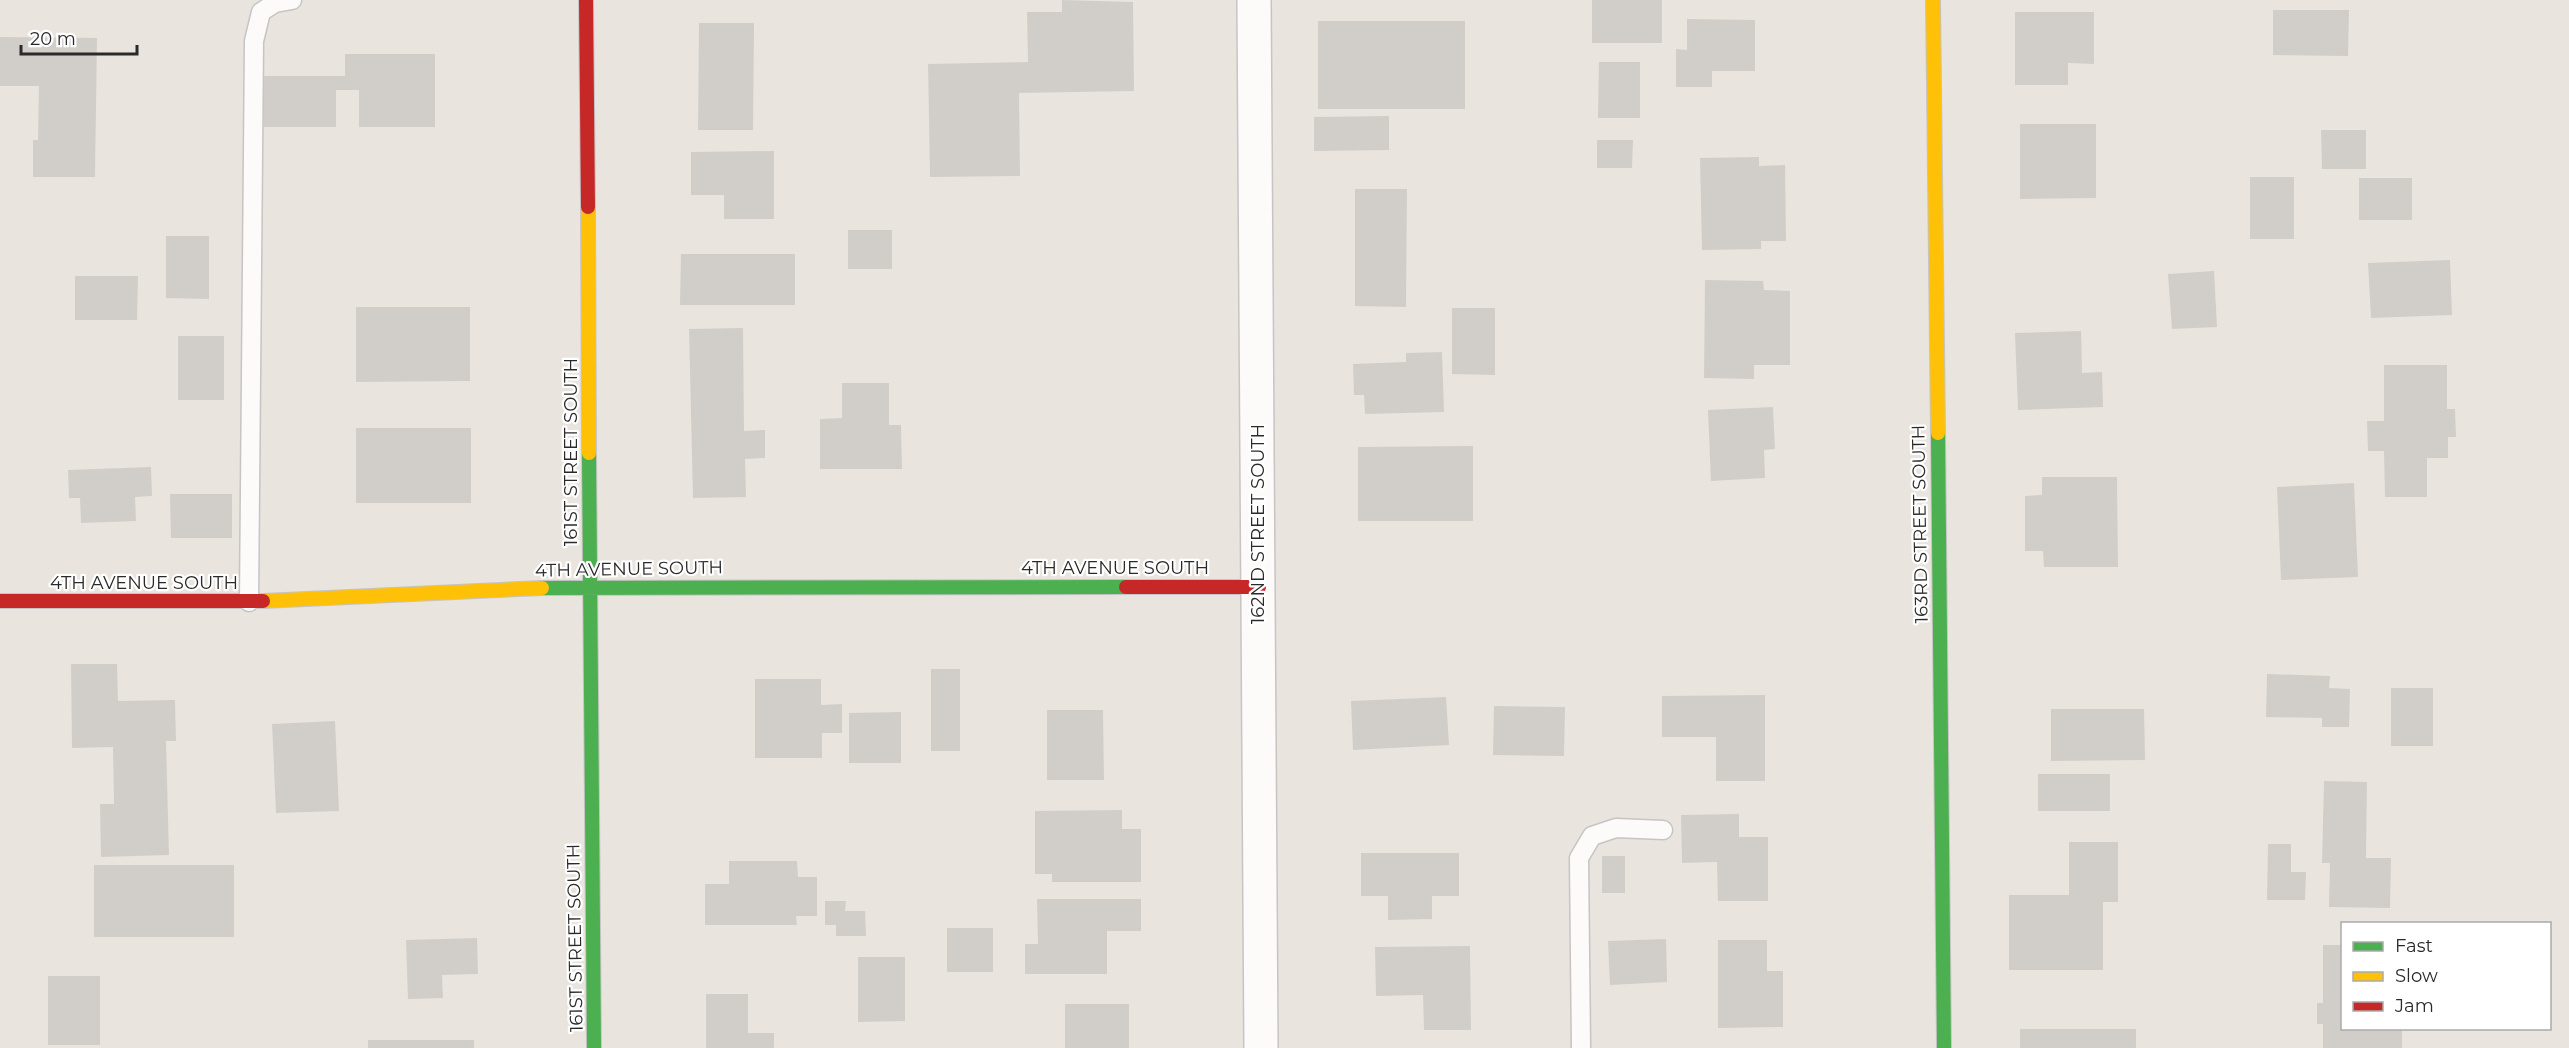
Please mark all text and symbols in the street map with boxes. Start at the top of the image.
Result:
scale bar [21,18,136,56]
text: 20 m [30,28,76,50]
street label: 161ST STREET SOUTH [560,358,582,546]
street label: 162ND STREET SOUTH [1247,424,1269,624]
street label: 163RD STREET SOUTH [1907,424,1933,624]
street label: 4TH AVENUE SOUTH [535,556,723,582]
street label: 4TH AVENUE SOUTH [1021,557,1209,579]
street label: 4TH AVENUE SOUTH [50,572,238,594]
street label: 161ST STREET SOUTH [562,844,588,1032]
legend [2341,922,2551,1030]
text: Fast [2395,935,2433,957]
text: Slow [2395,965,2438,987]
text: Jam [2394,995,2434,1017]

